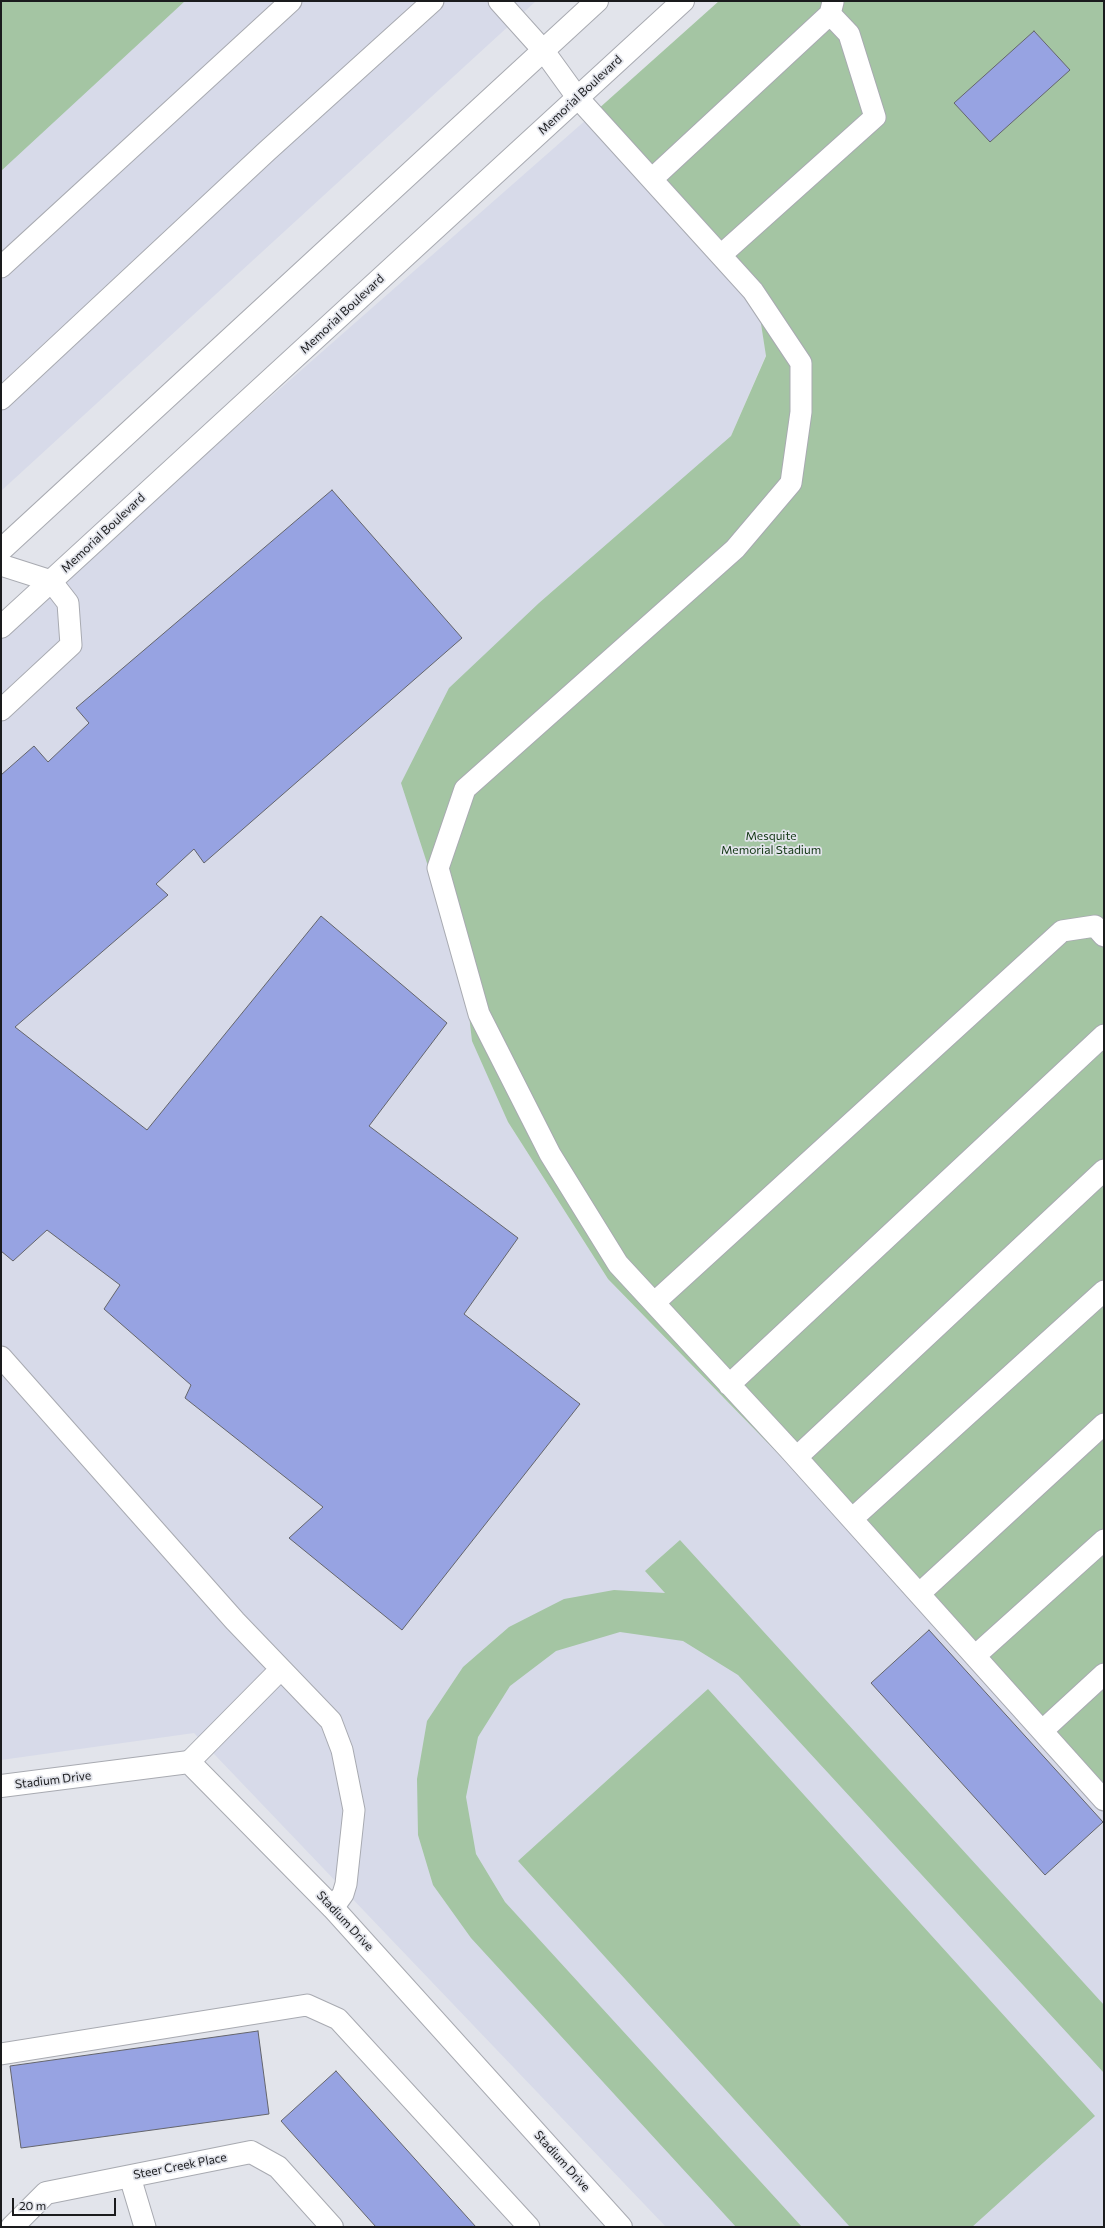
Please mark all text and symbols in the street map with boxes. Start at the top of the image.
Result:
street label: Memorial Boulevard [535,52,625,138]
street label: Memorial Boulevard [297,271,387,357]
street label: Memorial Boulevard [58,490,148,576]
park label: Mesquite Memorial Stadium [721,829,821,857]
street label: Stadium Drive [14,1768,92,1792]
street label: Stadium Drive [314,1888,376,1954]
street label: Stadium Drive [531,2128,593,2194]
street label: Steer Creek Place [132,2150,228,2182]
scale bar [14,2190,118,2216]
text: 20 m [19,2198,46,2212]

